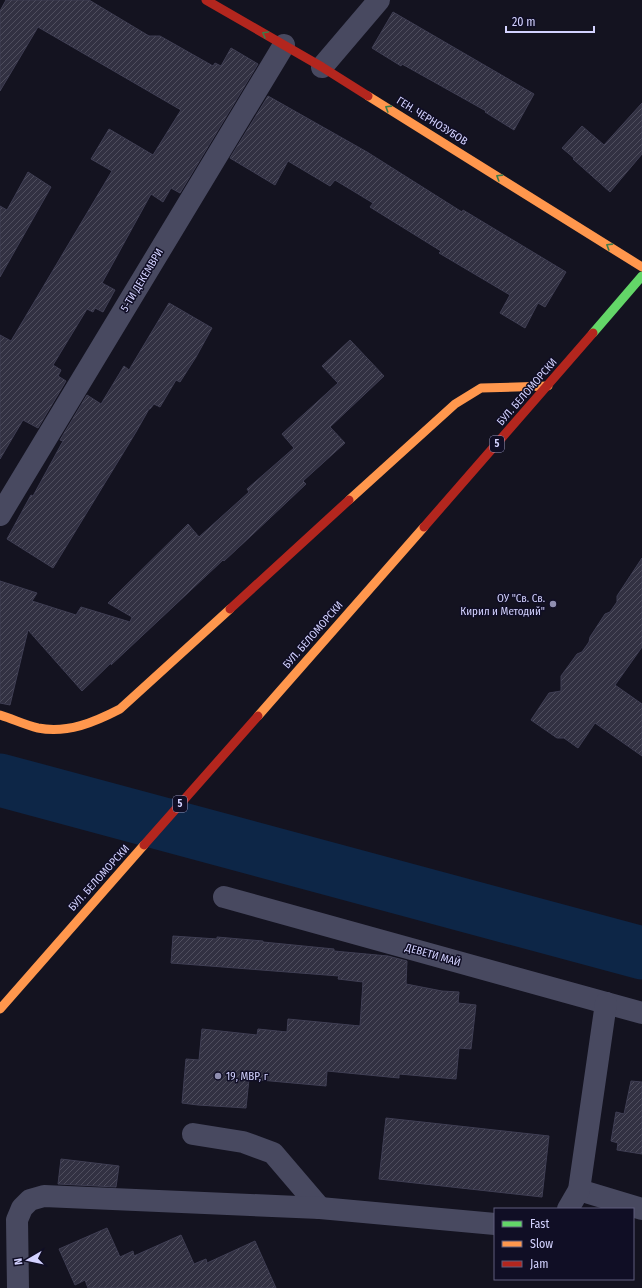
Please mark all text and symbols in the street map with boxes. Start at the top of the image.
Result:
scale bar [506,8,594,34]
text: 20 m [512,15,536,29]
one-way arrow [262,31,269,38]
street label: ГЕН. ЧЕРНОЗУБОВ [394,94,470,148]
one-way arrow [385,106,392,113]
one-way arrow [496,175,503,182]
one-way arrow [606,243,613,251]
street label: 5-ТИ ДЕКЕМВРИ [118,246,166,314]
street label: БУЛ. БЕЛОМОРСКИ [494,356,560,428]
road number: 5 [490,436,504,452]
place label: ОУ "Св. Св. Кирил и Методий" [460,592,545,618]
street label: БУЛ. БЕЛОМОРСКИ [280,599,346,671]
marker: ОУ "Св. Св. Кирил и Методий" [548,599,558,609]
road number: 5 [173,796,187,812]
street label: БУЛ. БЕЛОМОРСКИ [66,842,132,914]
street label: ДЕВЕТИ МАЙ [403,941,462,969]
place label: 19, МВР, г [226,1070,269,1083]
marker: 19, МВР, г [213,1071,223,1081]
legend [494,1208,634,1280]
text: Fast [530,1217,549,1231]
text: Slow [530,1237,553,1251]
north arrow [8,1240,48,1280]
text: N [12,1257,26,1266]
text: Jam [530,1257,548,1271]

